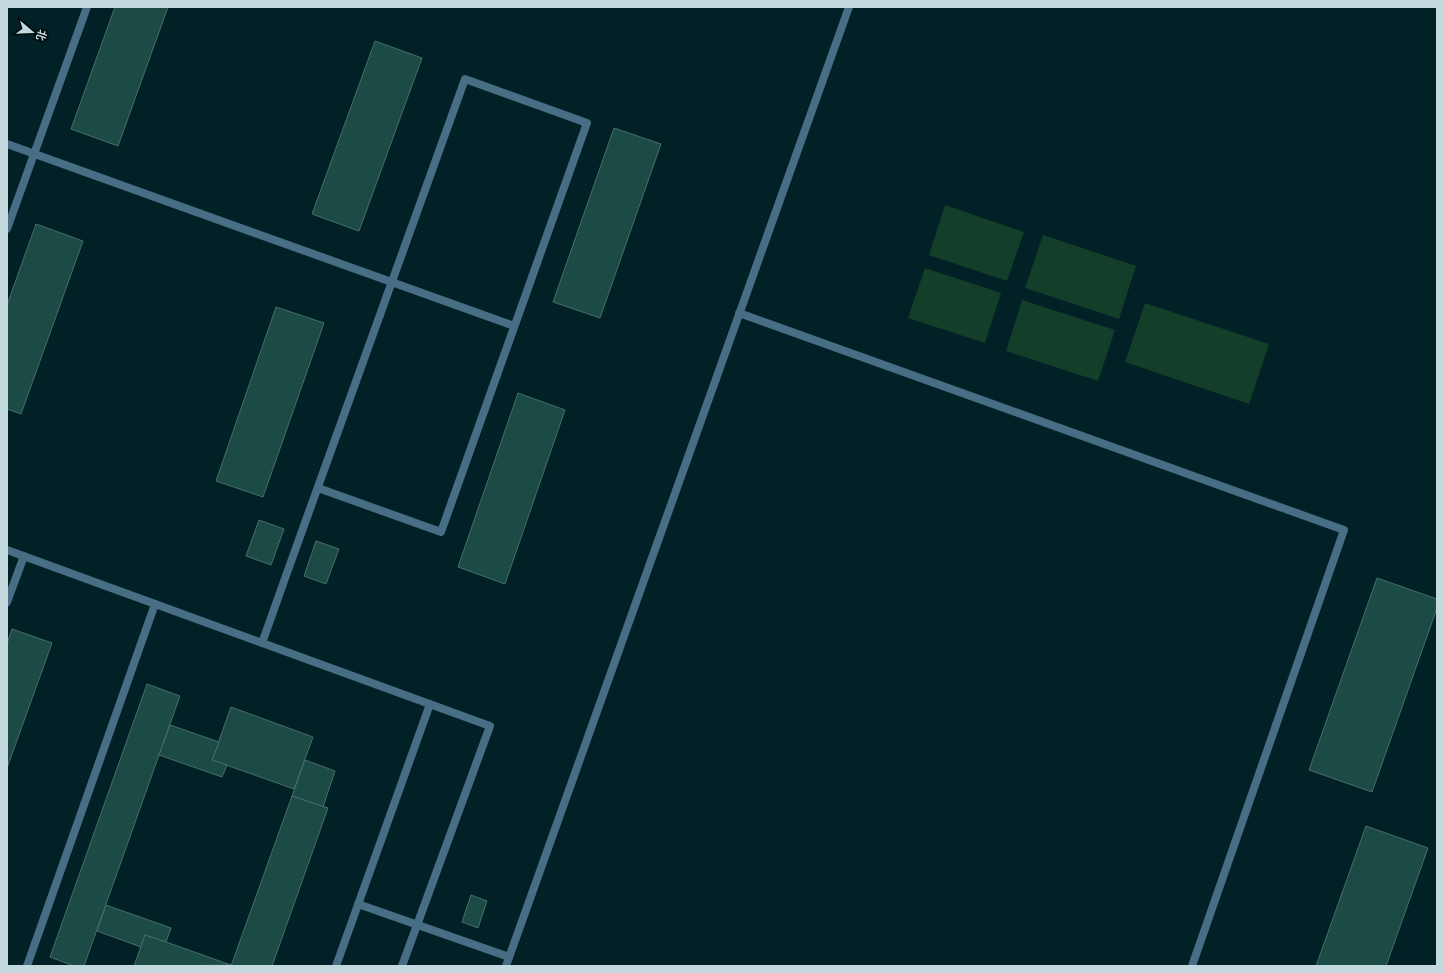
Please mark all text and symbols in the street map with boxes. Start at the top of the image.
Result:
north arrow [12,12,52,52]
text: 北 [33,28,49,42]

